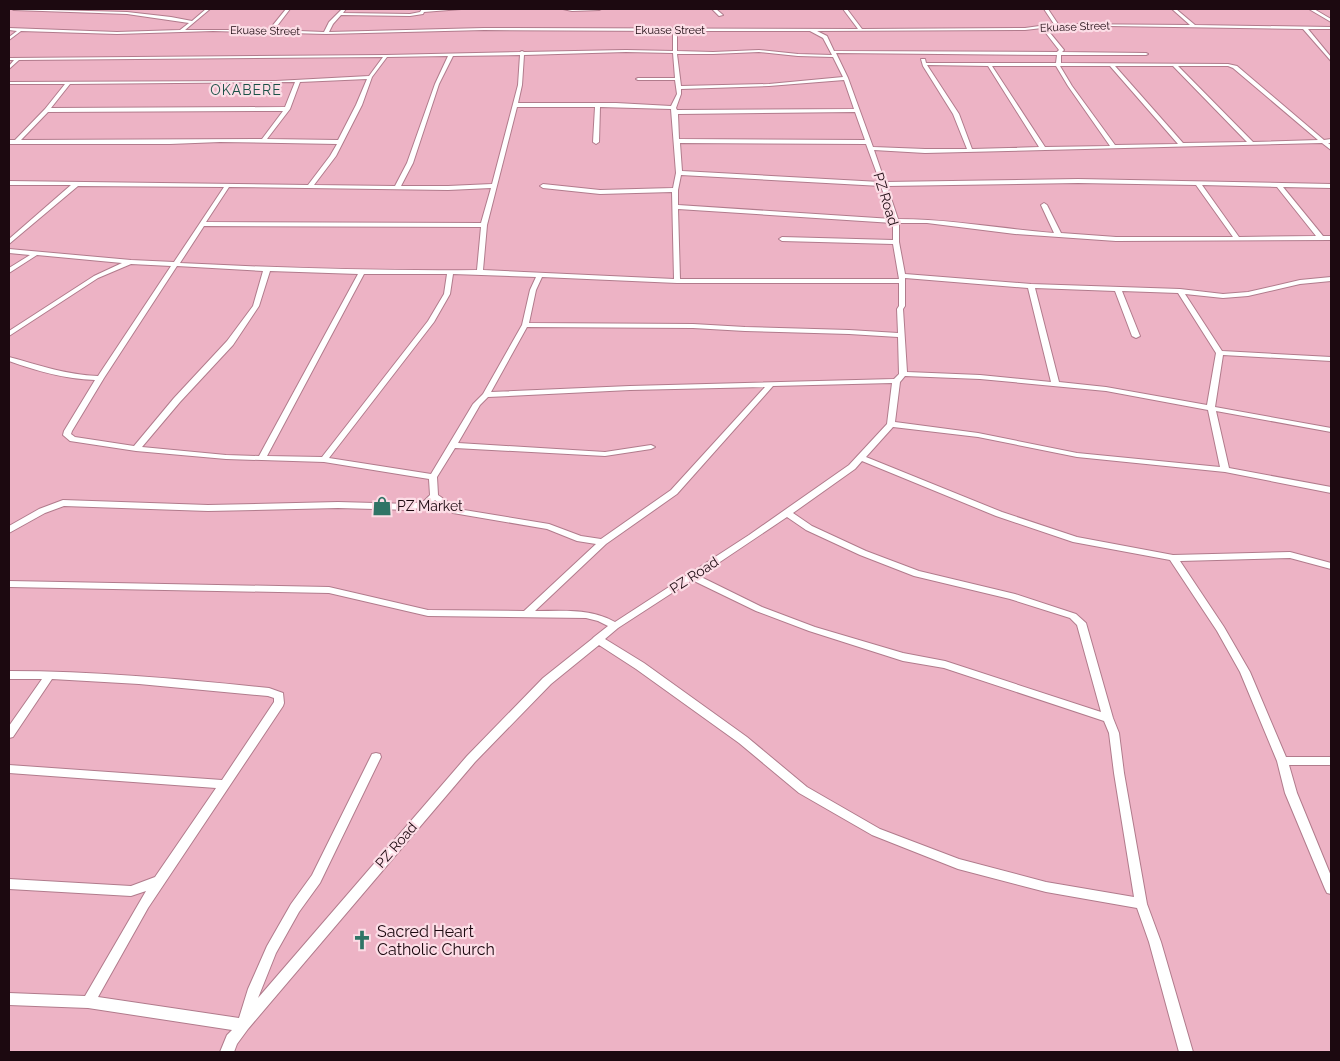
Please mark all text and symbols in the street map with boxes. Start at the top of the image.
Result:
street label: Ekuase Street [1040,19,1111,35]
street label: Ekuase Street [230,24,300,38]
street label: Ekuase Street [635,24,705,37]
district label: OKABERE [210,82,282,98]
street label: PZ Road [870,171,902,227]
shop icon: PZ Market [371,495,393,517]
place label: PZ Market [397,498,463,514]
street label: PZ Road [667,553,721,597]
street label: PZ Road [372,819,420,871]
place label: Sacred Heart Catholic Church [377,922,495,959]
church icon: Sacred Heart Catholic Church [351,929,373,951]

